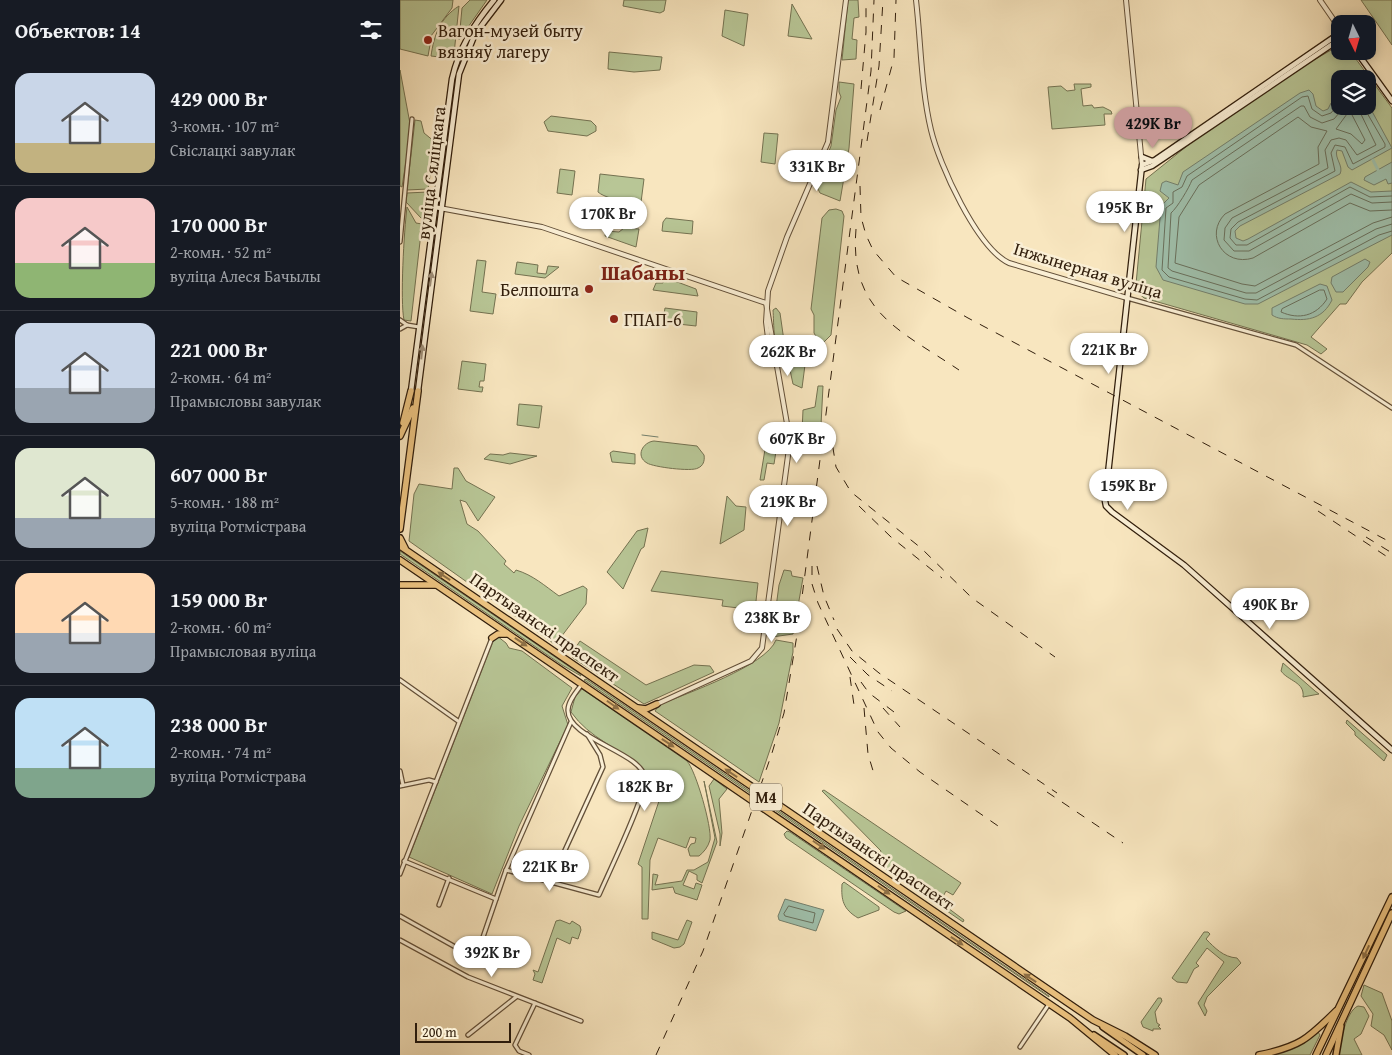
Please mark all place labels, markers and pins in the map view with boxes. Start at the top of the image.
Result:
place label: Вагон-музей быту вязняў лагеру [438,17,583,65]
marker: Вагон-музей быту вязняў лагеру [422,34,434,46]
pin: 429K Br [1107,106,1199,149]
pin: 331K Br [771,150,863,192]
pin: 195K Br [1079,190,1171,233]
pin: 170K Br [562,196,654,239]
place label: Белпошта [500,276,579,303]
marker: Белпошта [583,283,595,295]
place label: ГПАП-6 [624,306,682,333]
marker: ГПАП-6 [608,313,620,325]
pin: 221K Br [1063,332,1155,375]
pin: 262K Br [742,334,834,377]
pin: 607K Br [751,422,843,464]
pin: 159K Br [1082,468,1174,511]
pin: 219K Br [742,484,834,527]
pin: 490K Br [1224,588,1316,630]
pin: 238K Br [726,600,818,643]
pin: 182K Br [599,770,691,812]
pin: 221K Br [504,850,596,892]
pin: 392K Br [446,936,538,978]

